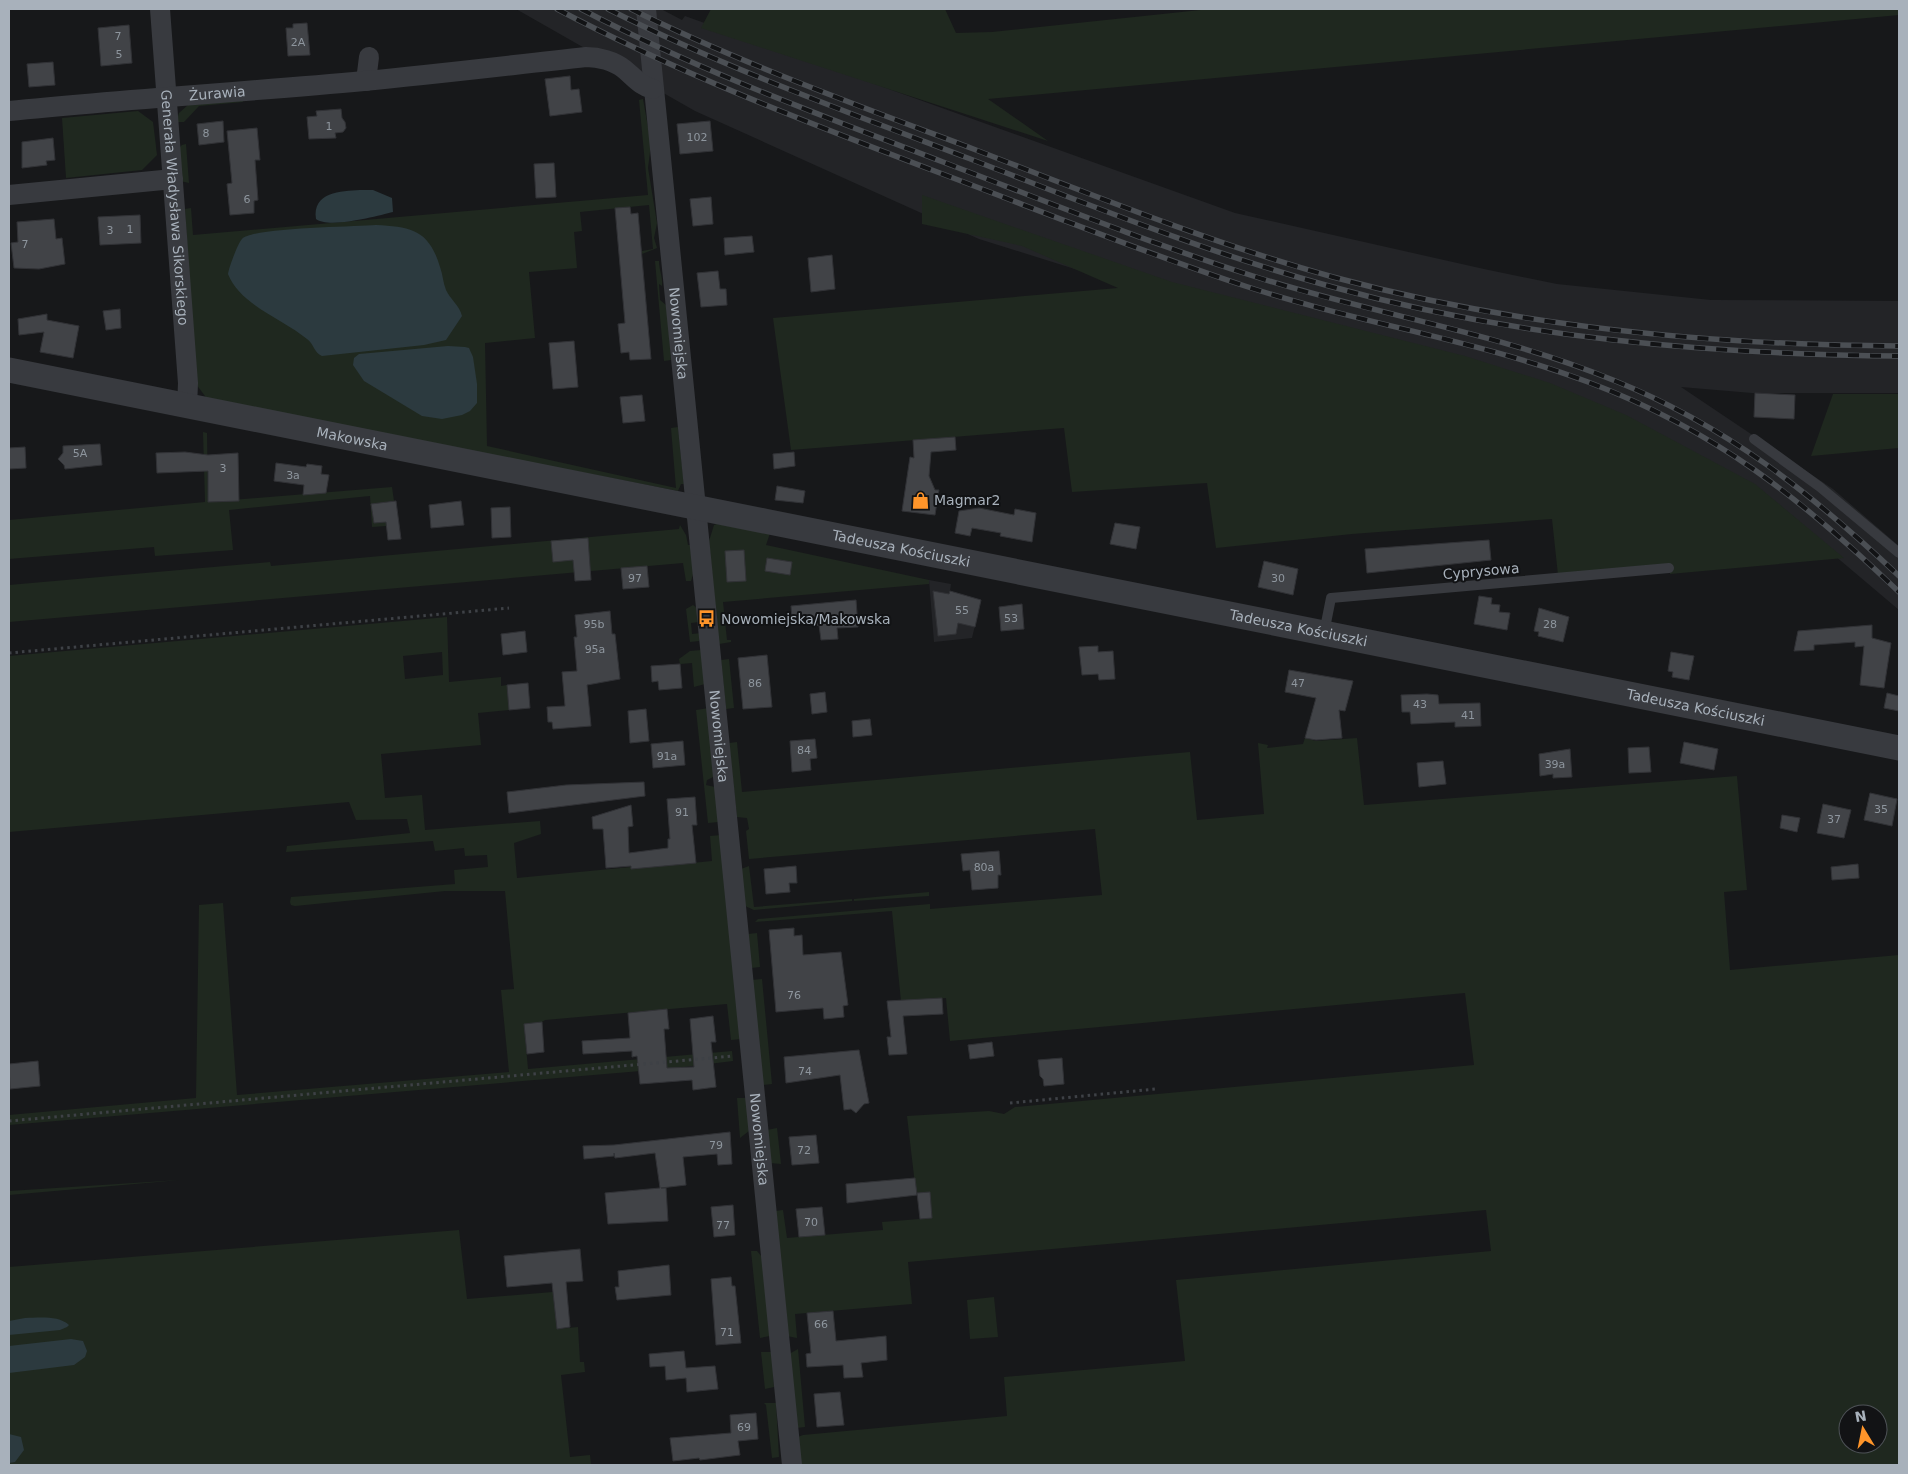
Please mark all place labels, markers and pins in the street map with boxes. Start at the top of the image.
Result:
shop icon: Magmar2 [910,490,930,510]
place label: Magmar2 [934,492,1000,508]
bus stop icon: Nowomiejska/Makowska [697,609,717,629]
place label: Nowomiejska/Makowska [721,611,891,627]

